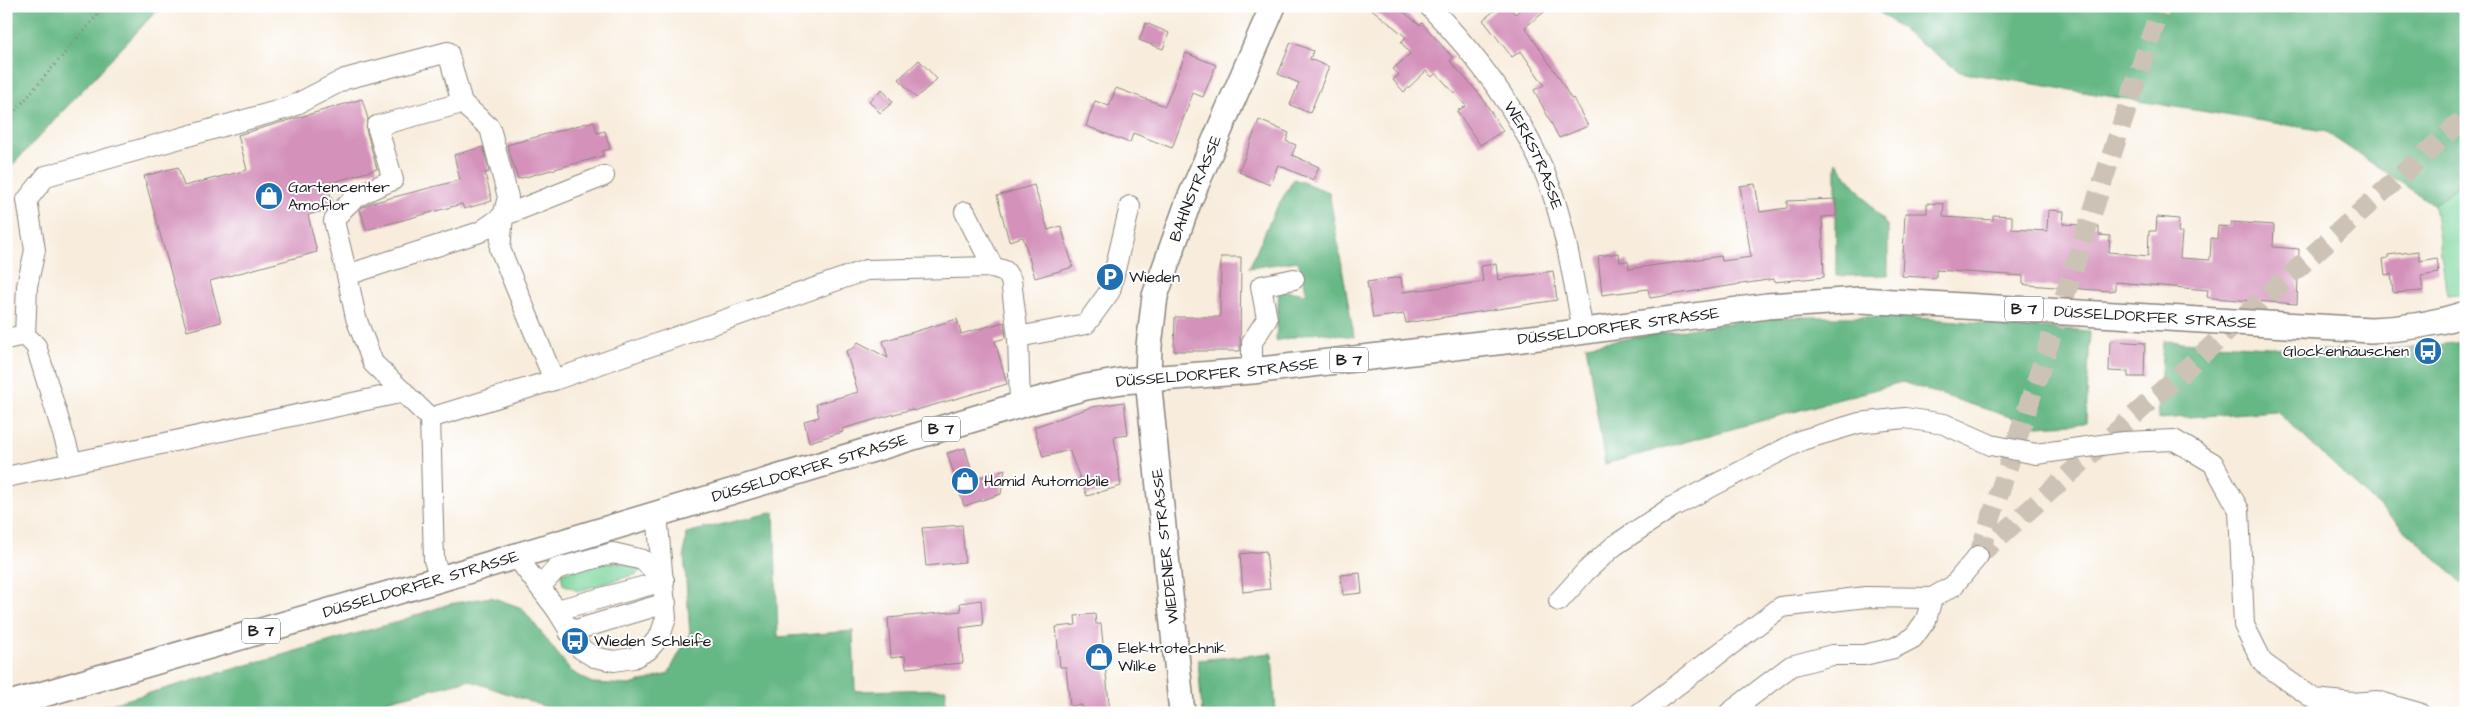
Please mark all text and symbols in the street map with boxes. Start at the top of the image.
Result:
street label: WERKSTRASSE [1499,97,1568,213]
street label: BAHNSTRASSE [1164,131,1227,245]
place label: Gartencenter Amoflor [288,176,390,216]
shop icon: Gartencenter Amoflor [254,181,284,211]
parking icon: Wieden [1095,262,1125,292]
place label: Wieden [1129,266,1180,288]
road number: B 7 [2005,296,2043,322]
street label: DÜSSELDORFER STRASSE [2053,300,2258,334]
street label: DÜSSELDORFER STRASSE [1516,302,1721,350]
bus stop icon: Glockenhäuschen [2413,336,2443,366]
place label: Glockenhäuschen [2283,340,2409,362]
road number: B 7 [1330,348,1368,372]
street label: DÜSSELDORFER STRASSE [1114,352,1320,393]
road number: B 7 [922,416,960,442]
street label: DÜSSELDORFER STRASSE [709,428,911,508]
shop icon: Hamid Automobile [950,466,980,496]
street label: WIEDENER STRASSE [1146,467,1184,625]
place label: Hamid Automobile [984,470,1110,492]
street label: DÜSSELDORFER STRASSE [320,545,522,623]
road number: B 7 [242,618,280,644]
bus stop icon: Wieden Schleife [560,626,590,656]
place label: Wieden Schleife [594,630,712,652]
place label: Elektrotechnik Wilke [1118,637,1226,677]
shop icon: Elektrotechnik Wilke [1084,642,1114,672]

